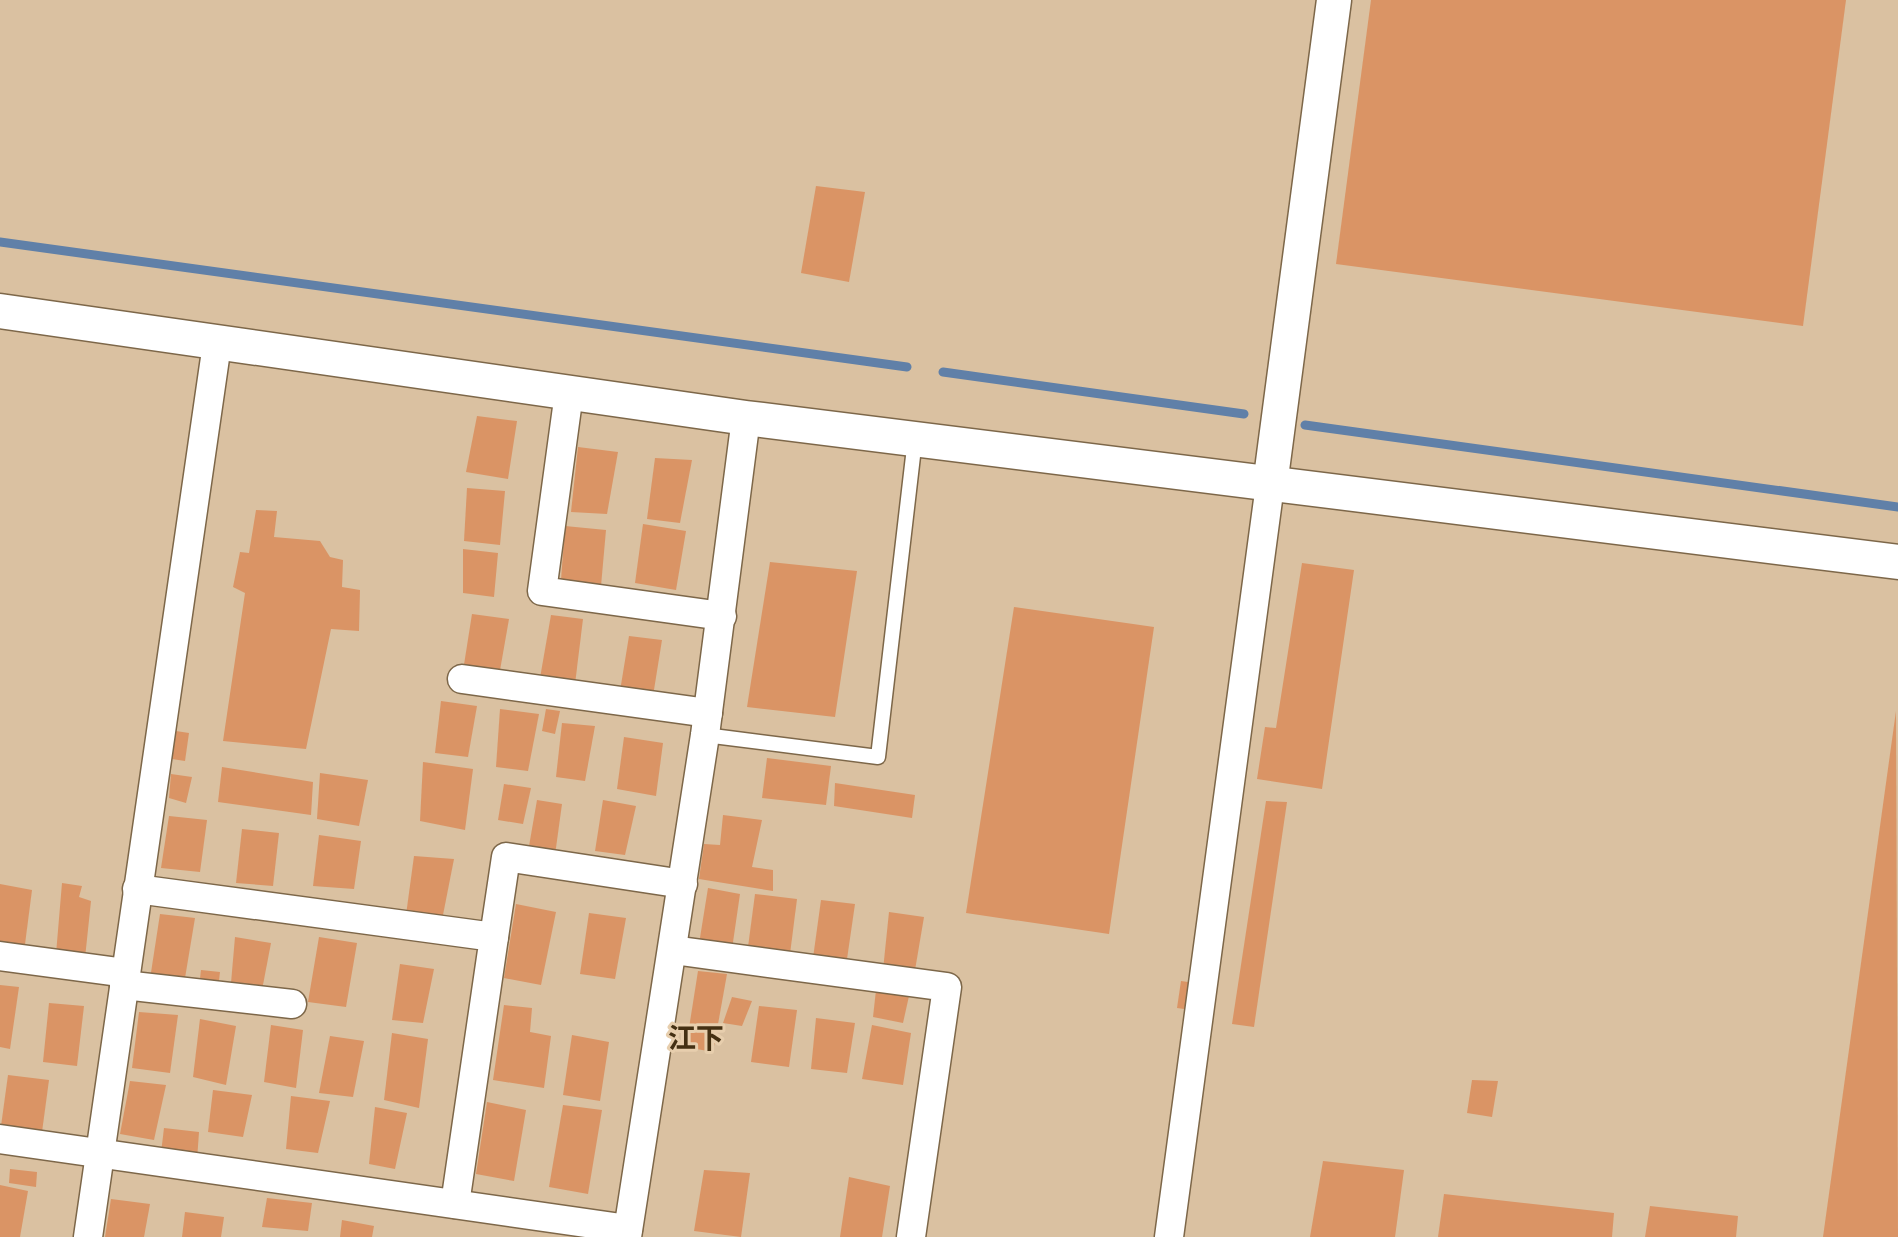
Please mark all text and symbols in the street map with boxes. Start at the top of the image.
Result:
district label: 江下 [668,1018,724,1056]

